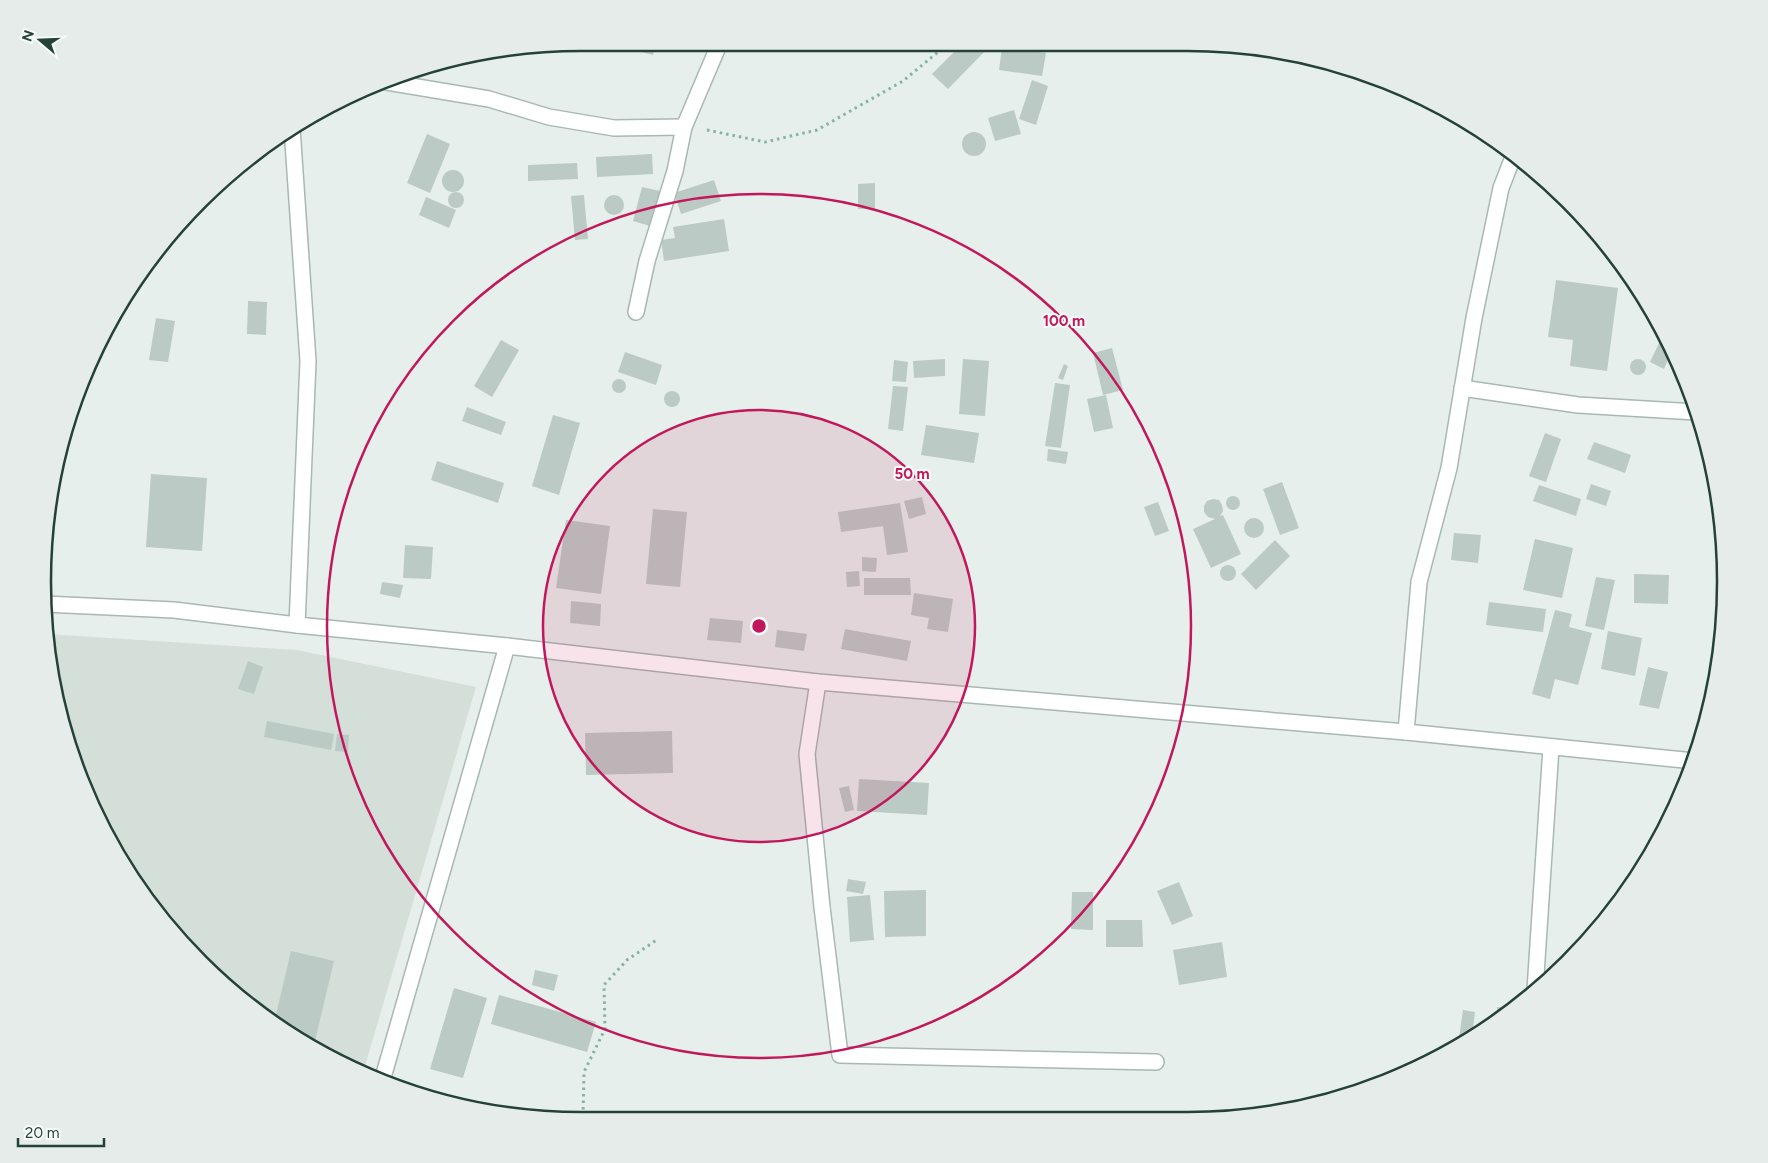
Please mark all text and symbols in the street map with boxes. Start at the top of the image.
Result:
north arrow [15,15,65,65]
text: N [18,28,38,44]
text: 100 m [1043,312,1085,330]
text: 50 m [894,465,930,483]
centre of rings [750,617,768,635]
scale bar [18,1116,104,1148]
text: 20 m [25,1124,59,1142]

